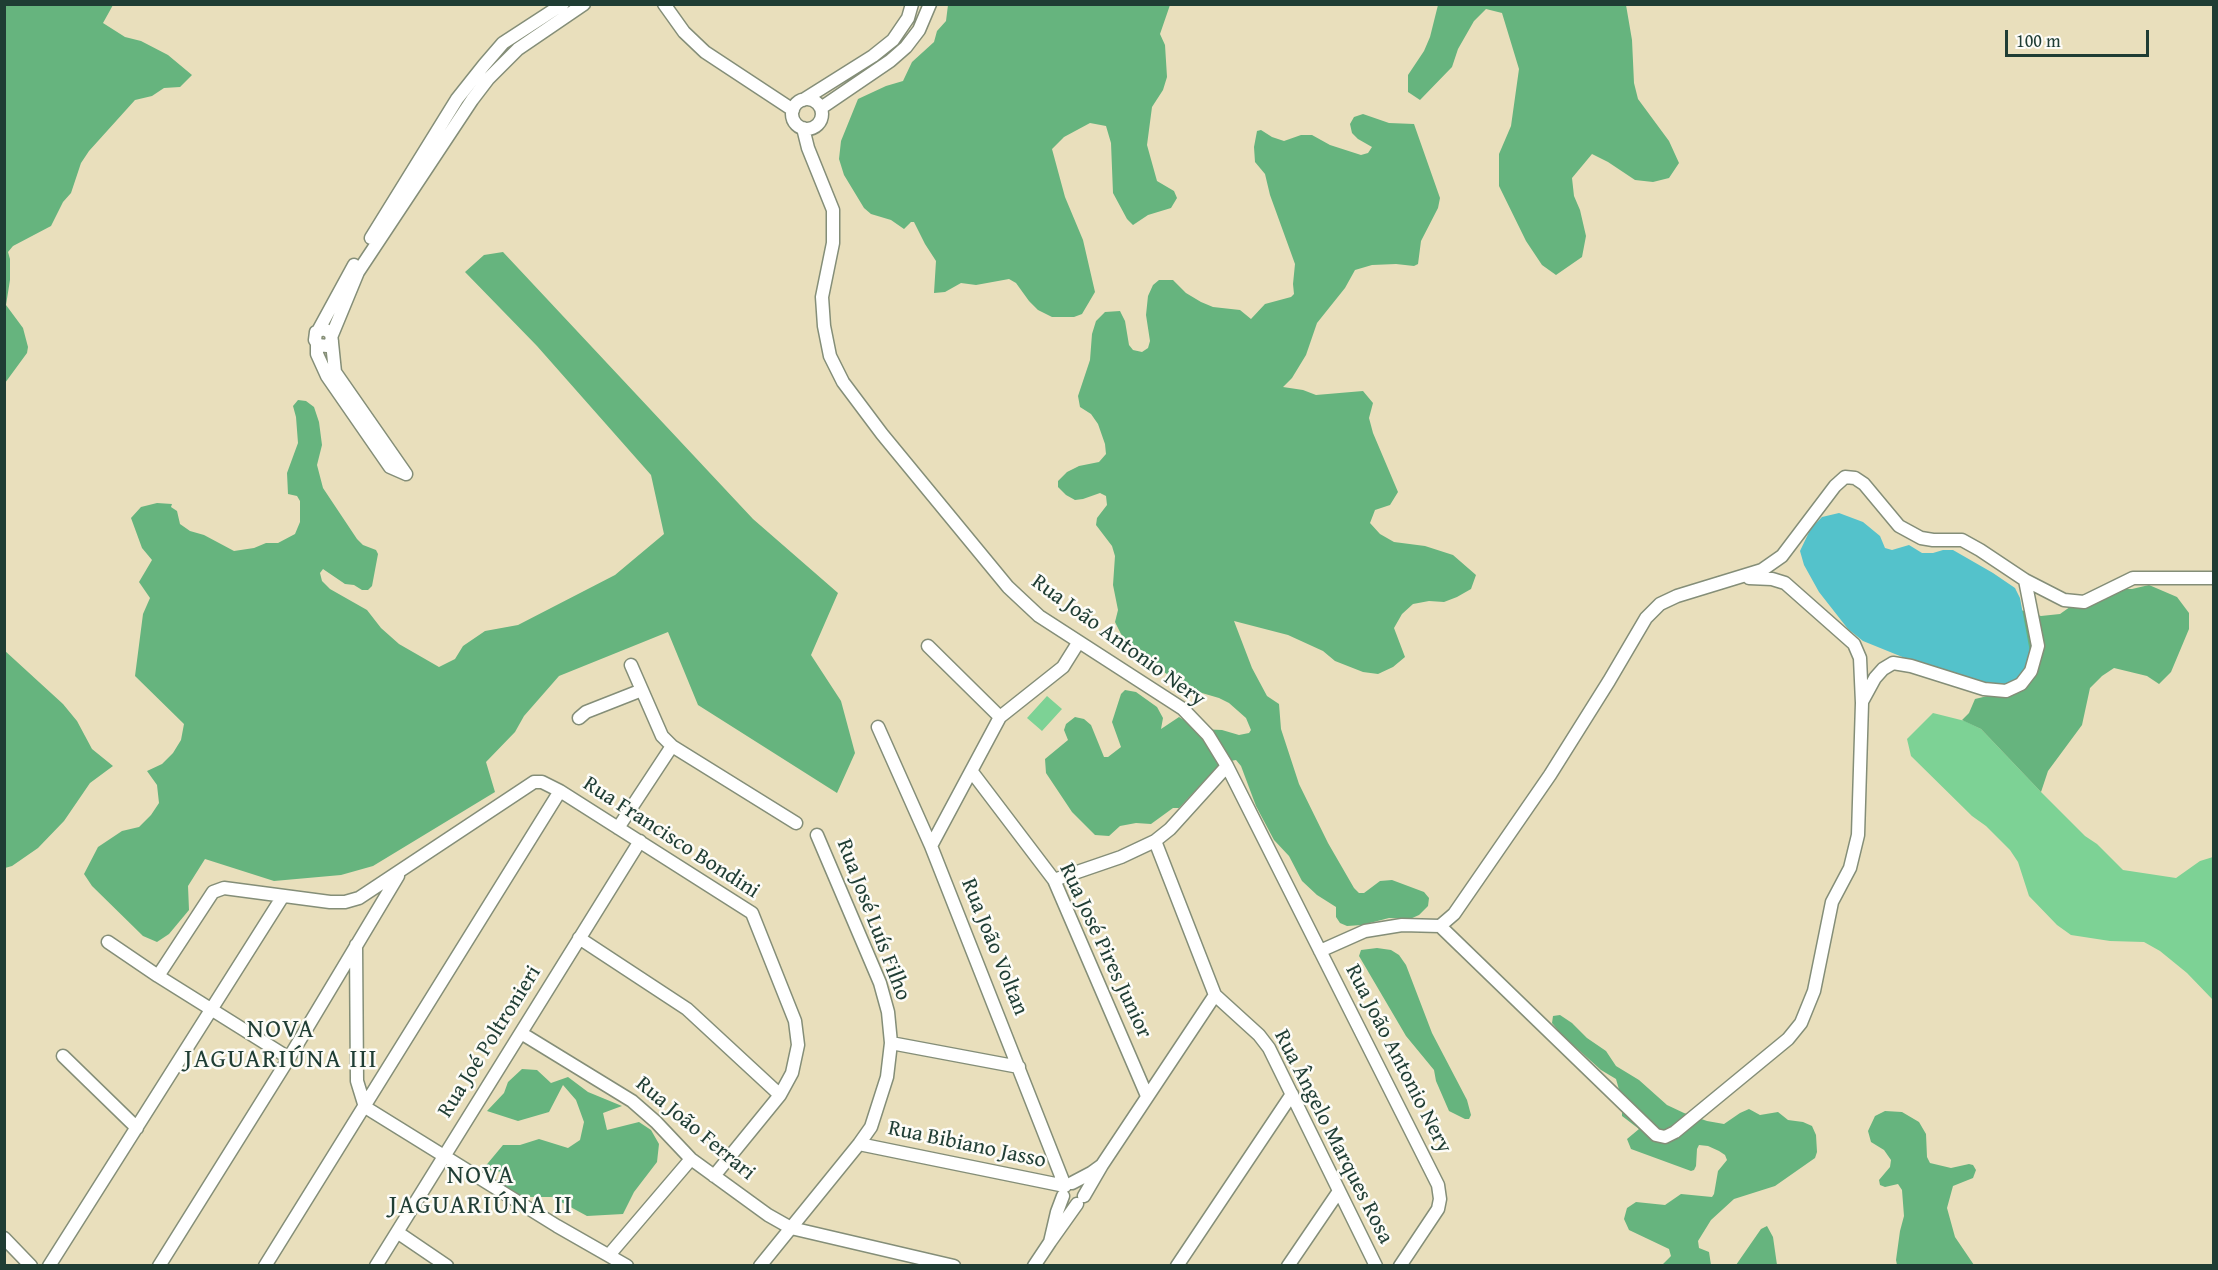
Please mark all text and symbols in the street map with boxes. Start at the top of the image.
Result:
scale bar [2008,18,2152,56]
text: 100 m [2016,27,2061,54]
street label: Rua João Antonio Nery [1026,569,1210,713]
street label: Rua Francisco Bondini [578,771,764,905]
street label: Rua José Luís Filho [830,835,916,1005]
street label: Rua José Pires Junior [1053,859,1157,1043]
street label: Rua João Voltan [955,875,1033,1019]
street label: Rua João Antonio Nery [1339,960,1457,1158]
street label: Rua Joé Poltronieri [433,961,547,1123]
district label: NOVA JAGUARIÚNA III [184,1014,378,1076]
street label: Rua Ângelo Marques Rosa [1268,1026,1398,1248]
street label: Rua João Ferrari [630,1071,760,1187]
street label: Rua Bibiano Jasso [886,1115,1048,1175]
district label: NOVA JAGUARIÚNA II [389,1160,573,1222]

